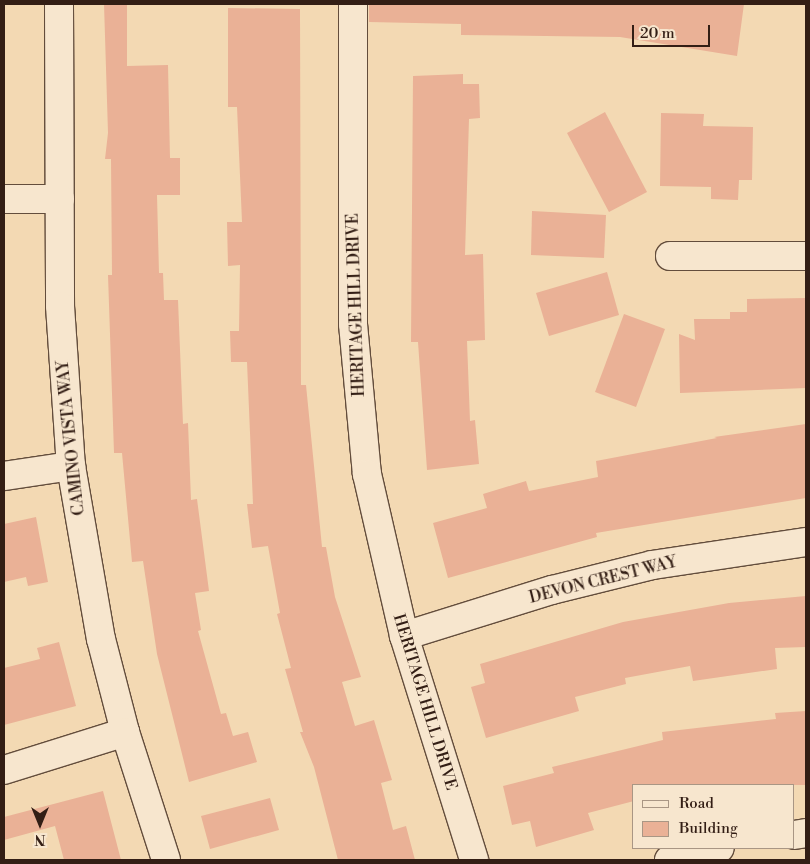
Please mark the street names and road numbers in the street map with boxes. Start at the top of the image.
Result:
street label: HERITAGE HILL DRIVE [343,213,369,397]
street label: CAMINO VISTA WAY [53,359,89,517]
street label: DEVON CREST WAY [527,552,679,608]
street label: HERITAGE HILL DRIVE [389,611,461,793]

